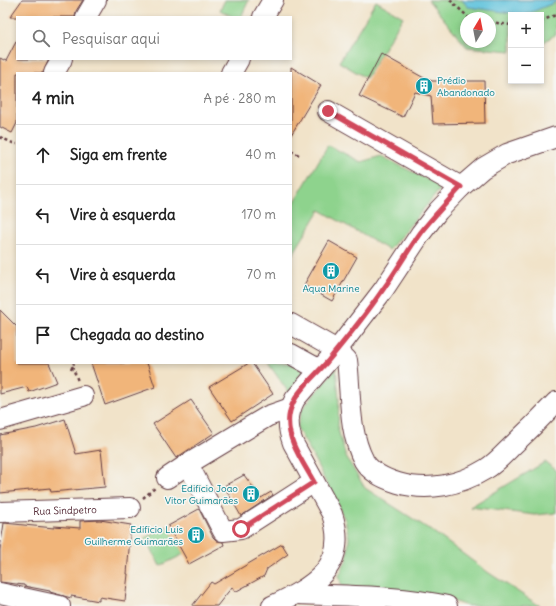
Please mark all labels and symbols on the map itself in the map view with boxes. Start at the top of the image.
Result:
north arrow [460,12,496,48]
place label: Prédio Abandonado [437,74,495,99]
building icon: Prédio Abandonado [414,76,434,96]
route end [319,102,337,120]
building icon: Aqua Marine [321,261,341,281]
place label: Aqua Marine [302,282,360,295]
place label: Edifício Joao Vitor Guimarães [165,482,238,507]
building icon: Edifício Joao Vitor Guimarães [241,484,261,504]
street label: Rua Sindpetro [33,503,97,517]
route start [232,520,250,538]
place label: Edifício Luís Guilherme Guimarães [84,523,183,548]
building icon: Edifício Luís Guilherme Guimarães [186,525,206,545]

